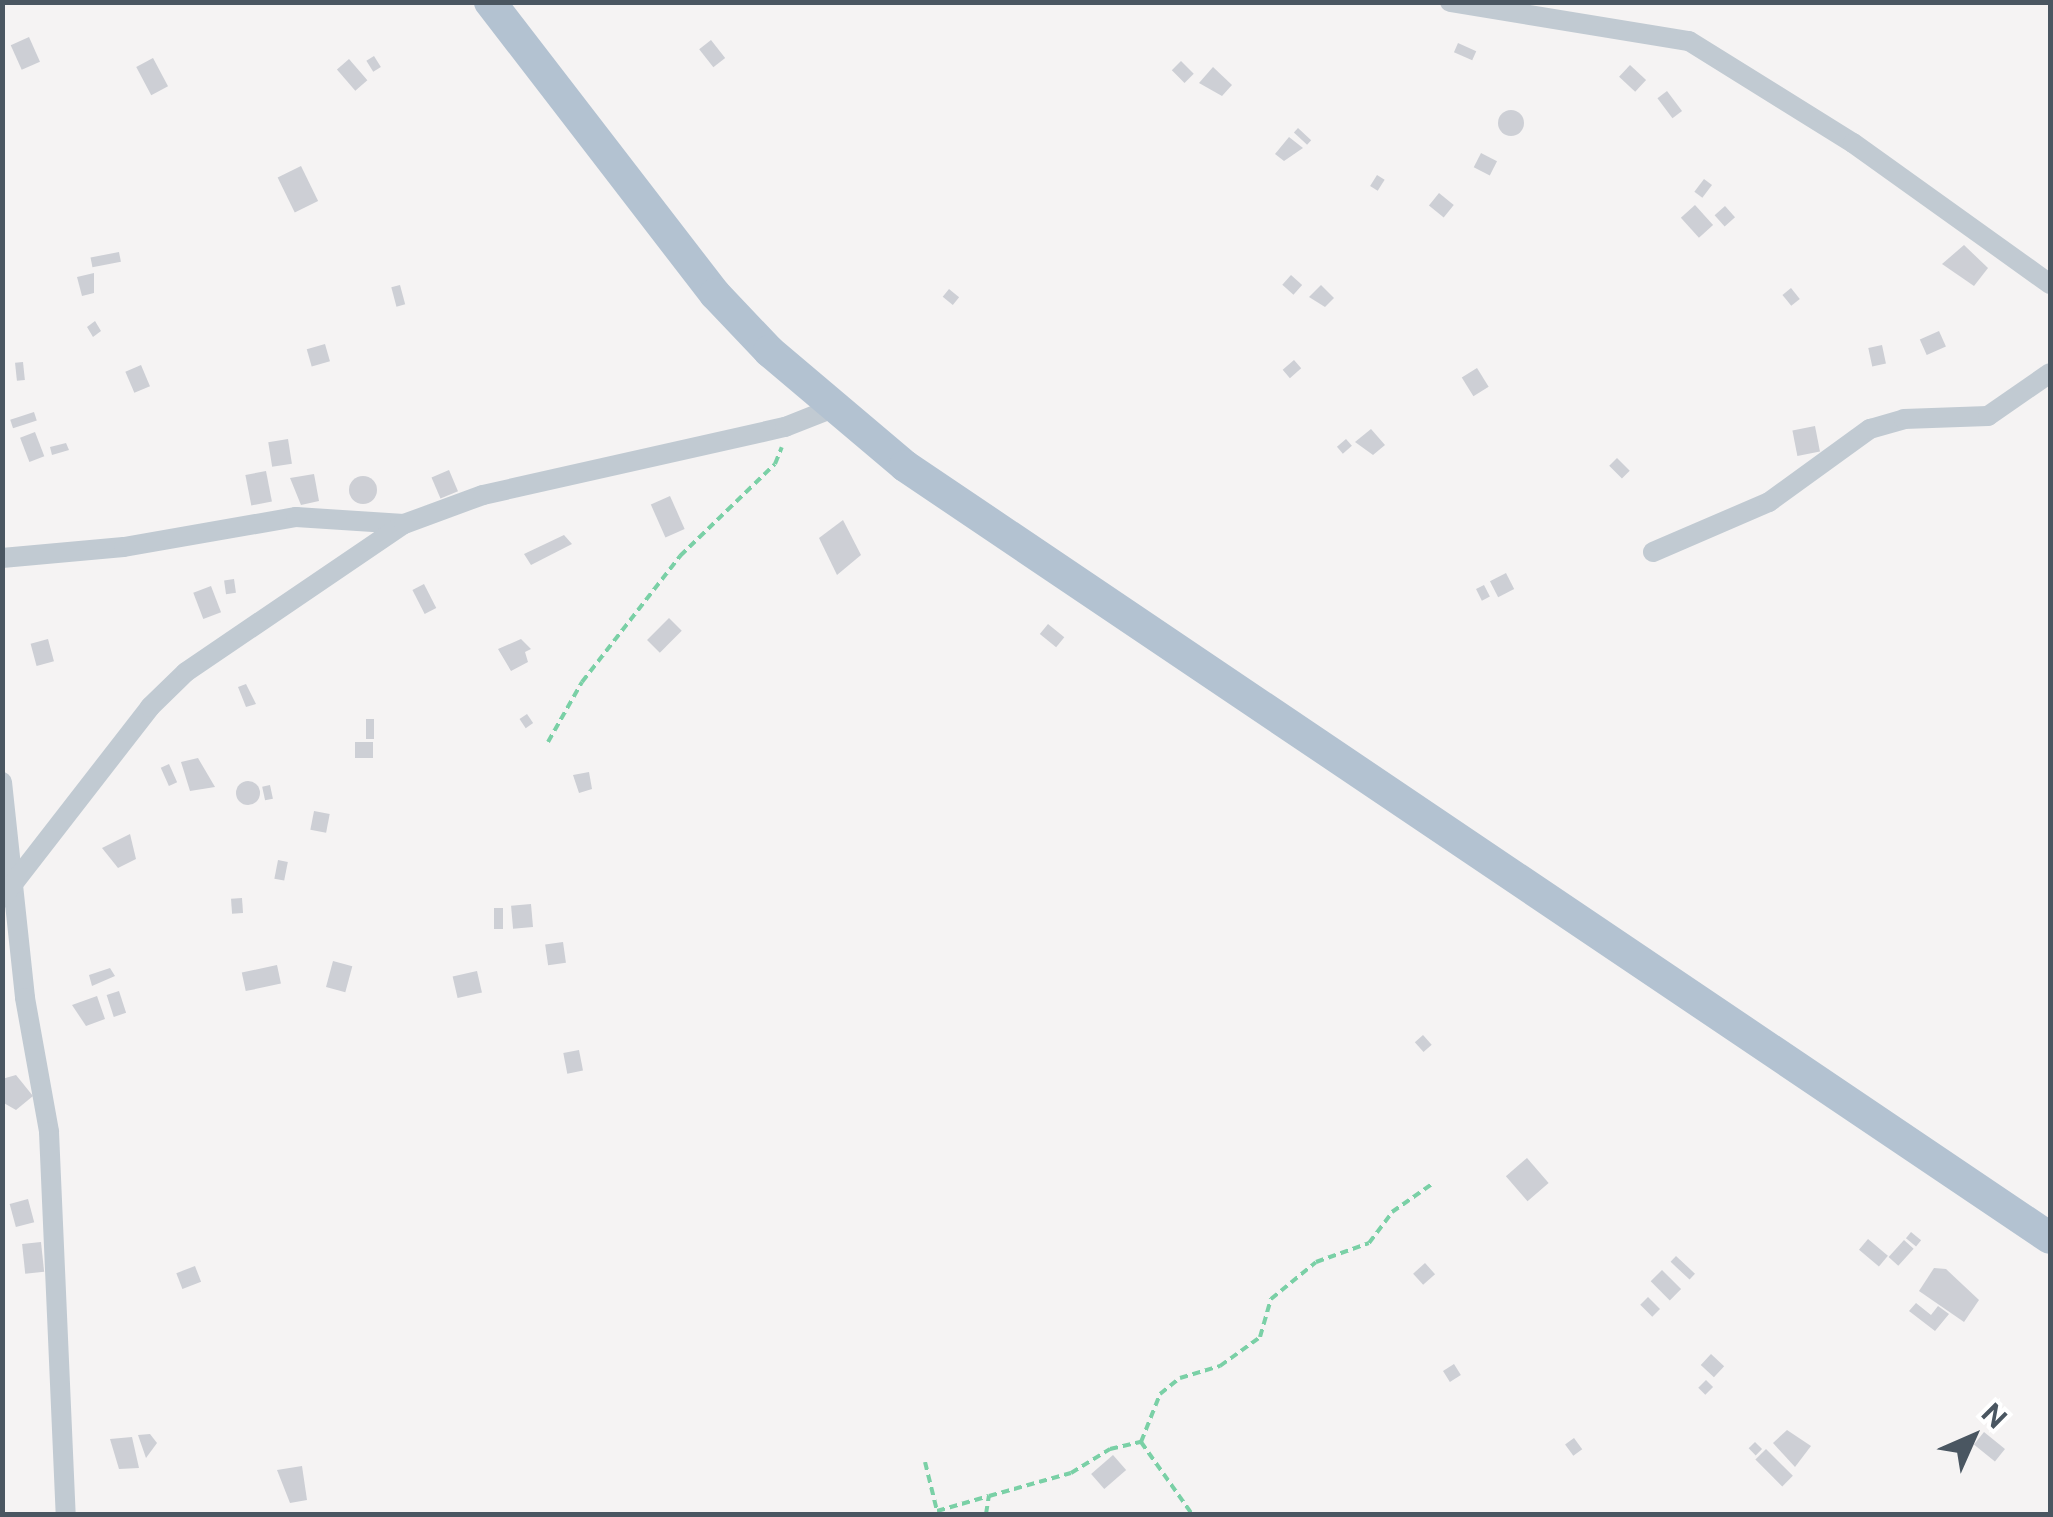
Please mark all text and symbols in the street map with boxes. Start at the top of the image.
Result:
north arrow [1923,1387,2023,1487]
text: N [1975,1396,2014,1435]

